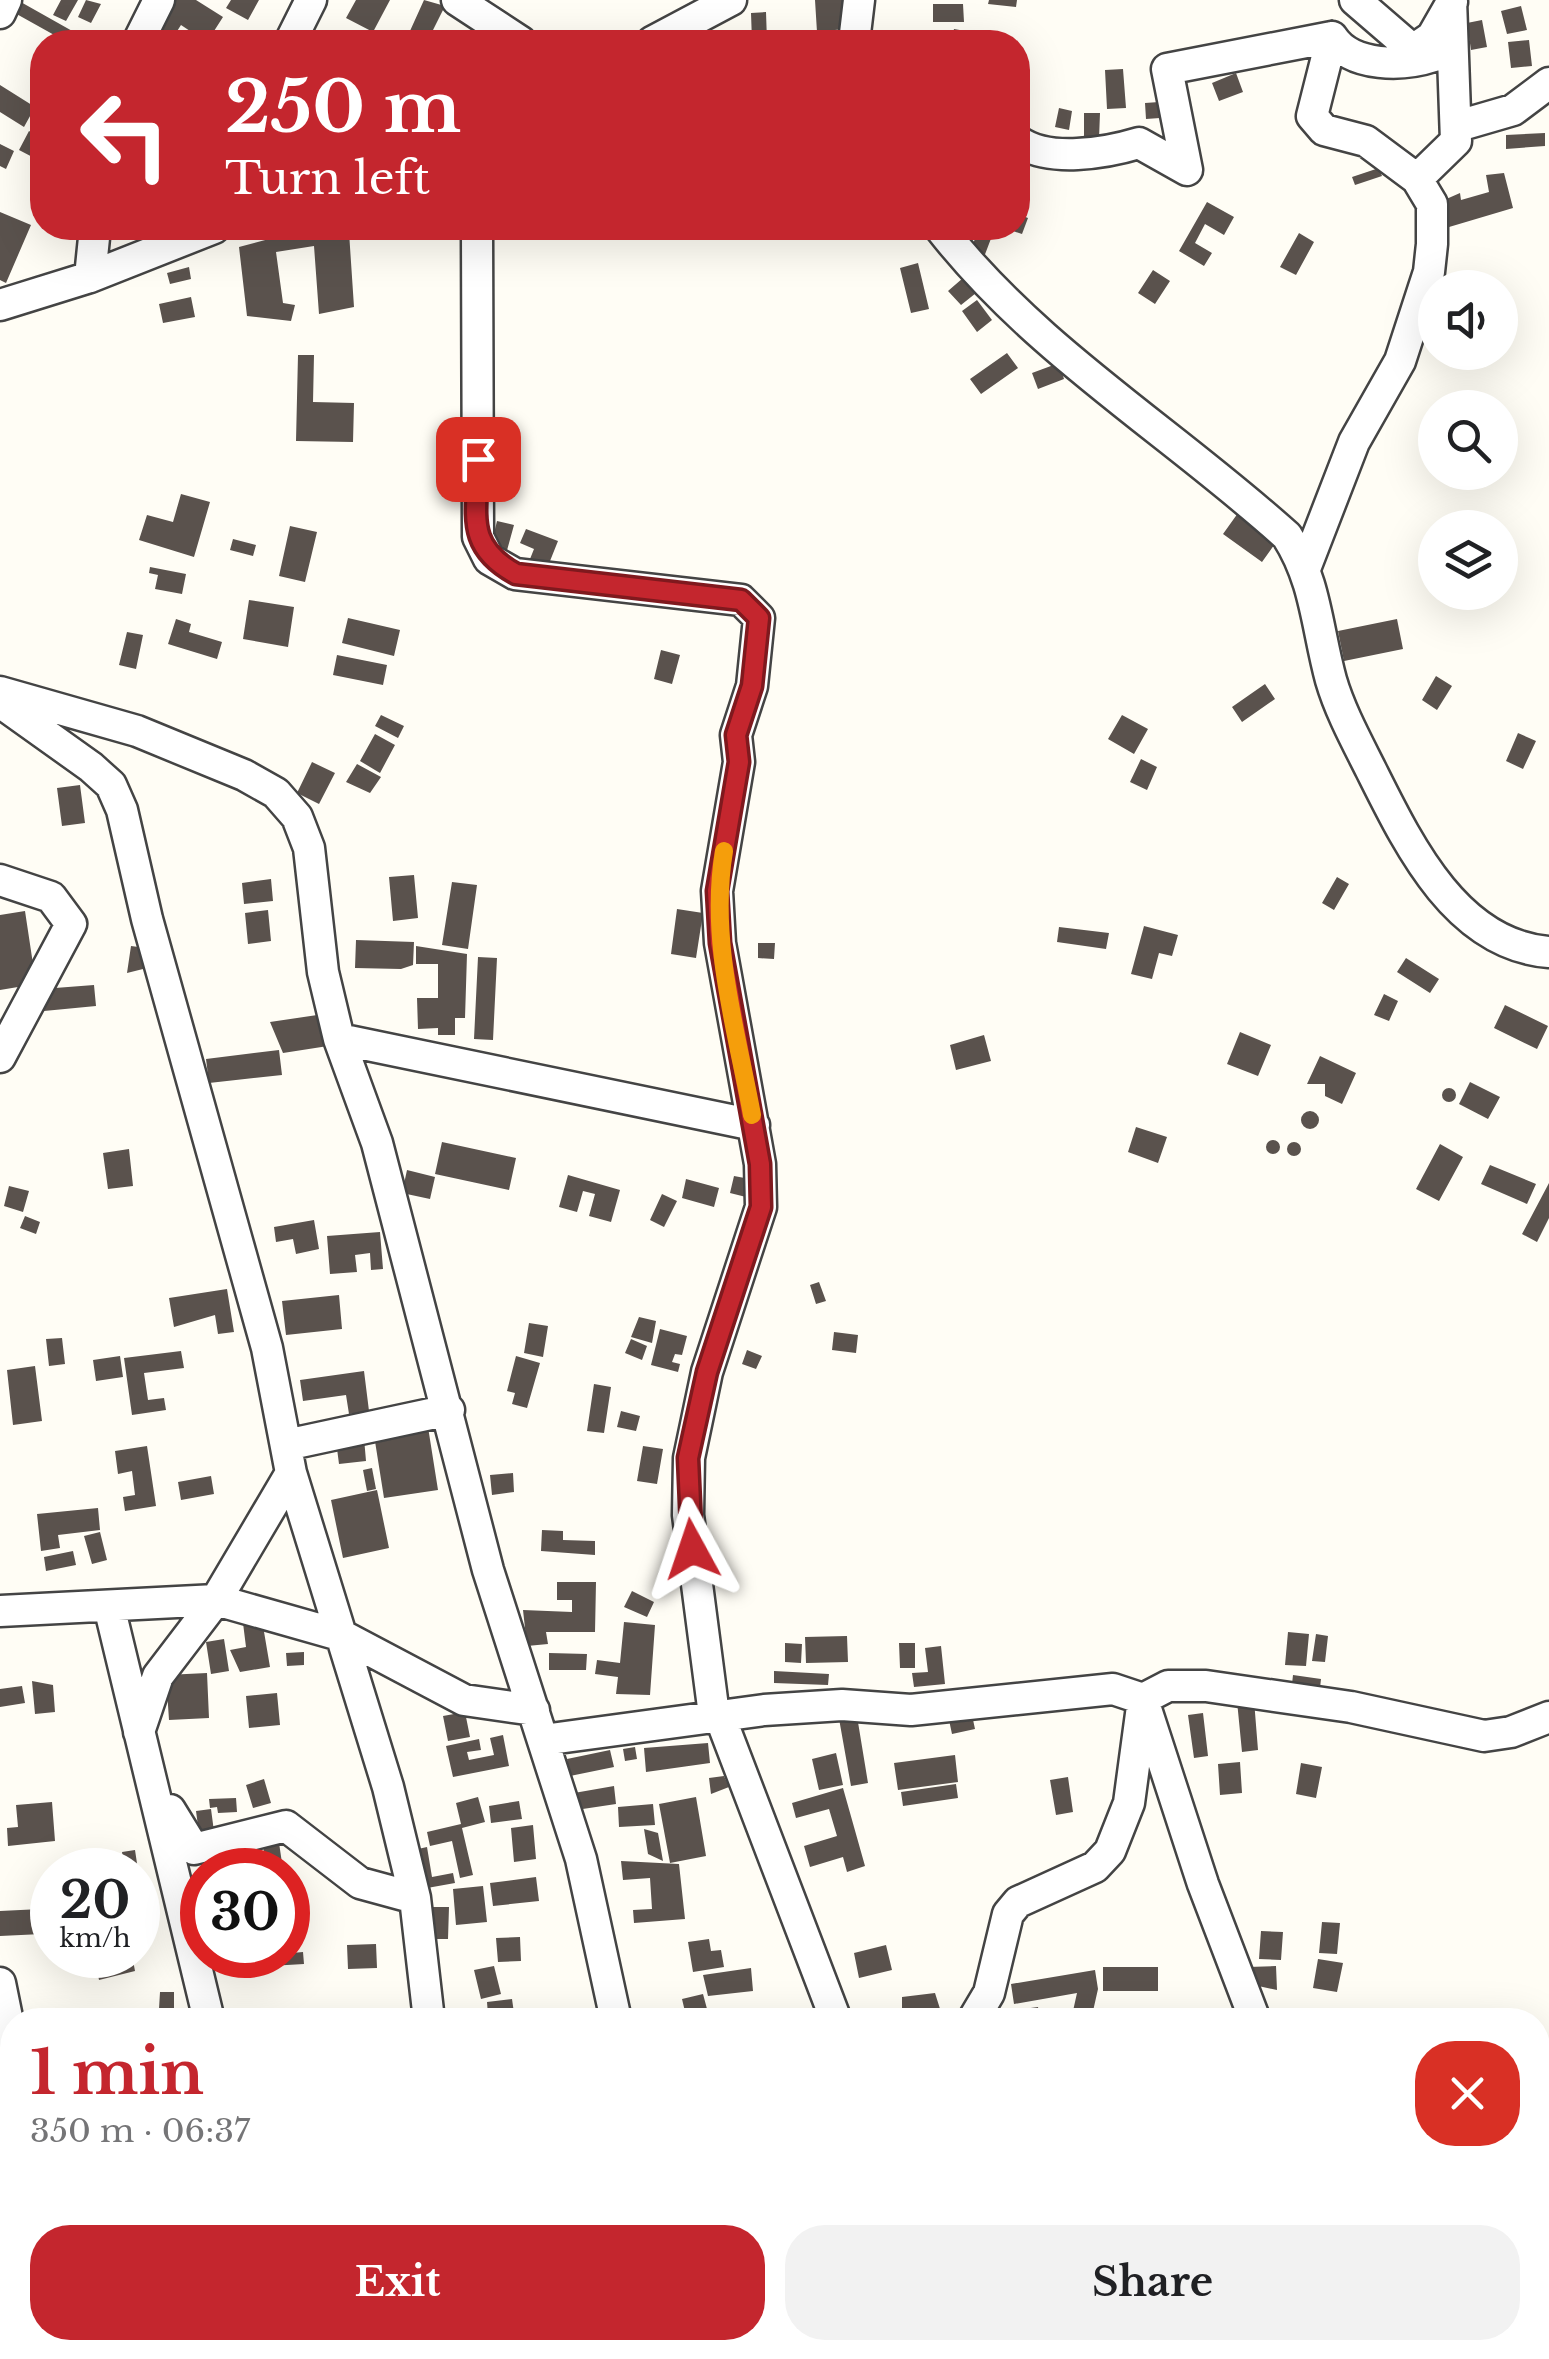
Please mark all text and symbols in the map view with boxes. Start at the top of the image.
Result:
text: 250 m [225,64,461,151]
icon: left [60,70,190,200]
text: Turn left [225,150,430,206]
map controls [1418,270,1518,610]
button: sound [1418,270,1518,370]
button: search [1418,390,1518,490]
pin [436,417,521,502]
icon: arrive [451,432,506,487]
button: layers [1418,510,1518,610]
position arrow [640,1497,744,1601]
speed limit sign: 30 [180,1848,310,1978]
text: 20 [60,1869,130,1932]
text: km/h [60,1923,130,1954]
text: 1 min [30,2036,204,2110]
button: close [1415,2041,1520,2146]
text: 350 m · 06:37 [30,2111,250,2151]
button: Exit [30,2225,765,2340]
button: Share [785,2225,1520,2340]

